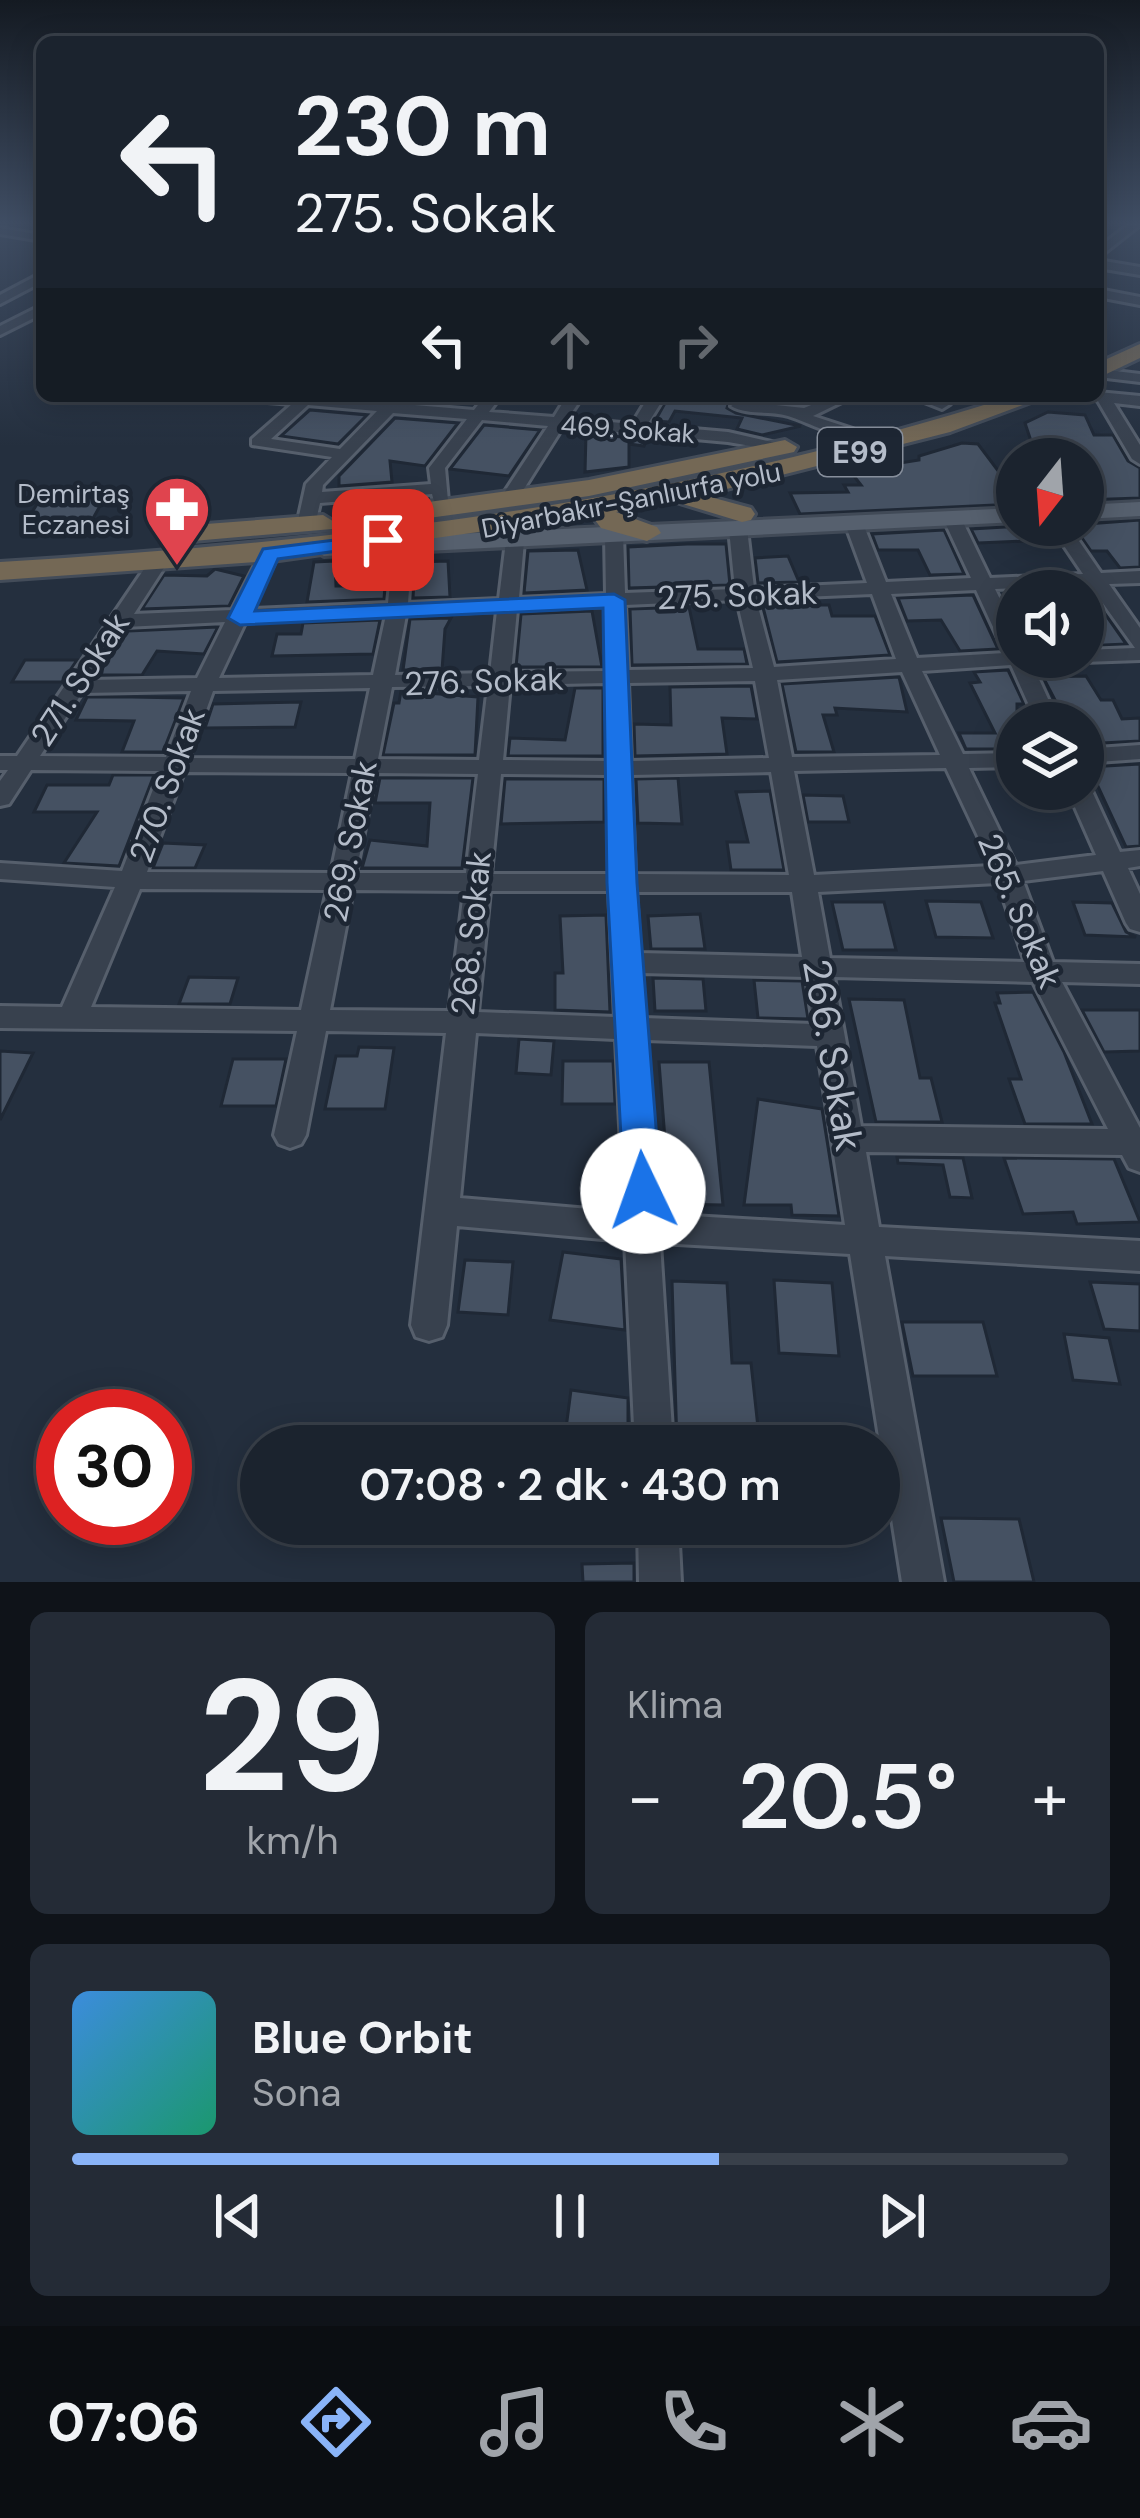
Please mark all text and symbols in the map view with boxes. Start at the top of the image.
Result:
text: 230 m [294,72,551,181]
icon: left [96,84,252,240]
text: 275. Sokak [294,178,556,249]
icon: left [411,312,477,378]
icon: ahead [537,312,603,378]
icon: right [663,312,729,378]
street label: 469. Sokak [559,407,697,451]
road number: E99 [818,428,902,476]
north arrow [996,438,1104,546]
map controls [996,438,1104,810]
street label: Diyarbakır-Şanlıurfa yolu [478,454,784,546]
pharmacy icon: Demirtaş Eczanesi [142,474,212,568]
place label: Demirtaş Eczanesi [17,476,130,542]
pin [332,489,434,591]
icon: arrive [350,507,416,573]
button: sound [996,570,1104,678]
street label: 275. Sokak [656,571,818,619]
street label: 271. Sokak [21,603,140,754]
street label: 276. Sokak [403,657,565,705]
street label: 270. Sokak [119,701,215,868]
button: layers [996,702,1104,810]
street label: 269. Sokak [313,756,387,926]
street label: 265. Sokak [968,827,1072,995]
street label: 268. Sokak [441,848,501,1017]
street label: 266. Sokak [791,955,875,1155]
position arrow [580,1128,706,1254]
speed limit sign: 30 [36,1389,192,1545]
text: 07:08 · 2 dk · 430 m [359,1455,781,1514]
text: 29 [198,1635,387,1838]
text: Klima [627,1679,723,1730]
text: 20.5° [738,1739,957,1856]
text: − [627,1755,663,1840]
text: + [1032,1755,1068,1840]
text: km/h [246,1815,339,1866]
text: Blue Orbit [252,2008,473,2067]
text: Sona [252,2067,341,2118]
icon: previous [205,2183,271,2249]
icon: pause [537,2183,603,2249]
icon: next [869,2183,935,2249]
icon: directions [294,2380,378,2464]
icon: music [473,2380,557,2464]
icon: phone [652,2380,736,2464]
icon: climate [830,2380,914,2464]
icon: car [1009,2380,1093,2464]
text: 07:06 [47,2387,200,2458]

